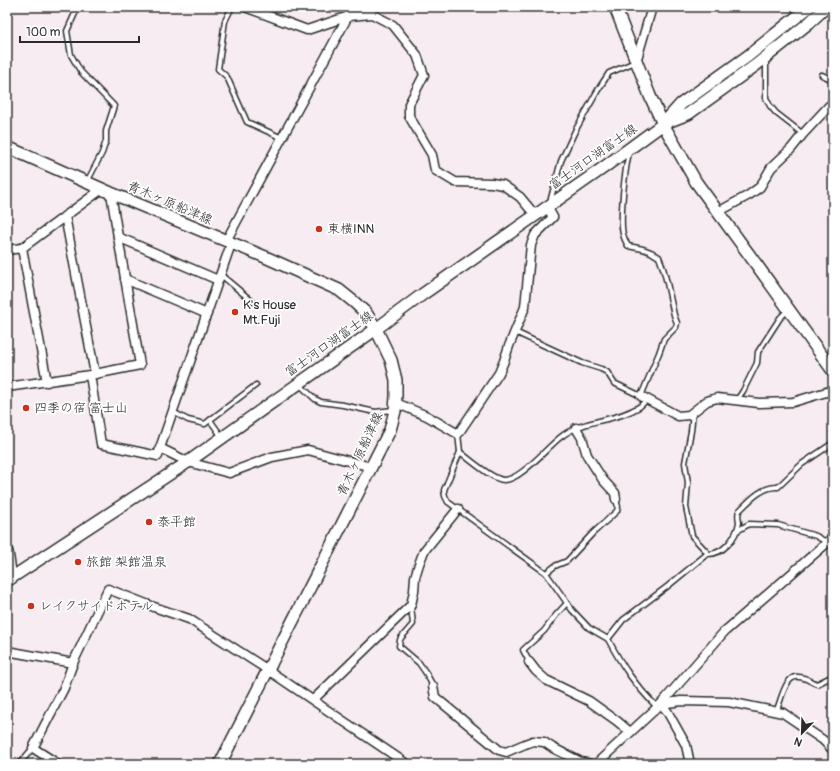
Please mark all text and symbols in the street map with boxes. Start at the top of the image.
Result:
scale bar [20,18,139,44]
text: 100 m [26,25,61,40]
street label: 富士河口湖富士線 [546,120,641,193]
street label: 青木ヶ原船津線 [125,178,216,229]
place label: 東横INN [327,221,374,237]
marker: 東横INN [314,224,324,234]
place label: K's House Mt.Fuji [243,297,297,328]
marker: K's House Mt.Fuji [230,307,240,317]
street label: 富士河口湖富士線 [282,307,377,380]
place label: 四季の宿 富士山 [34,400,128,416]
marker: 四季の宿 富士山 [21,403,31,413]
street label: 青木ヶ原船津線 [334,408,387,499]
place label: 泰平館 [157,514,196,530]
marker: 泰平館 [144,517,154,527]
place label: 旅館 梨館温泉 [86,554,167,570]
marker: 旅館 梨館温泉 [73,557,83,567]
place label: レイクサイドホテル [39,598,154,614]
marker: レイクサイドホテル [26,601,36,611]
north arrow [782,713,822,753]
text: N [792,734,804,749]

